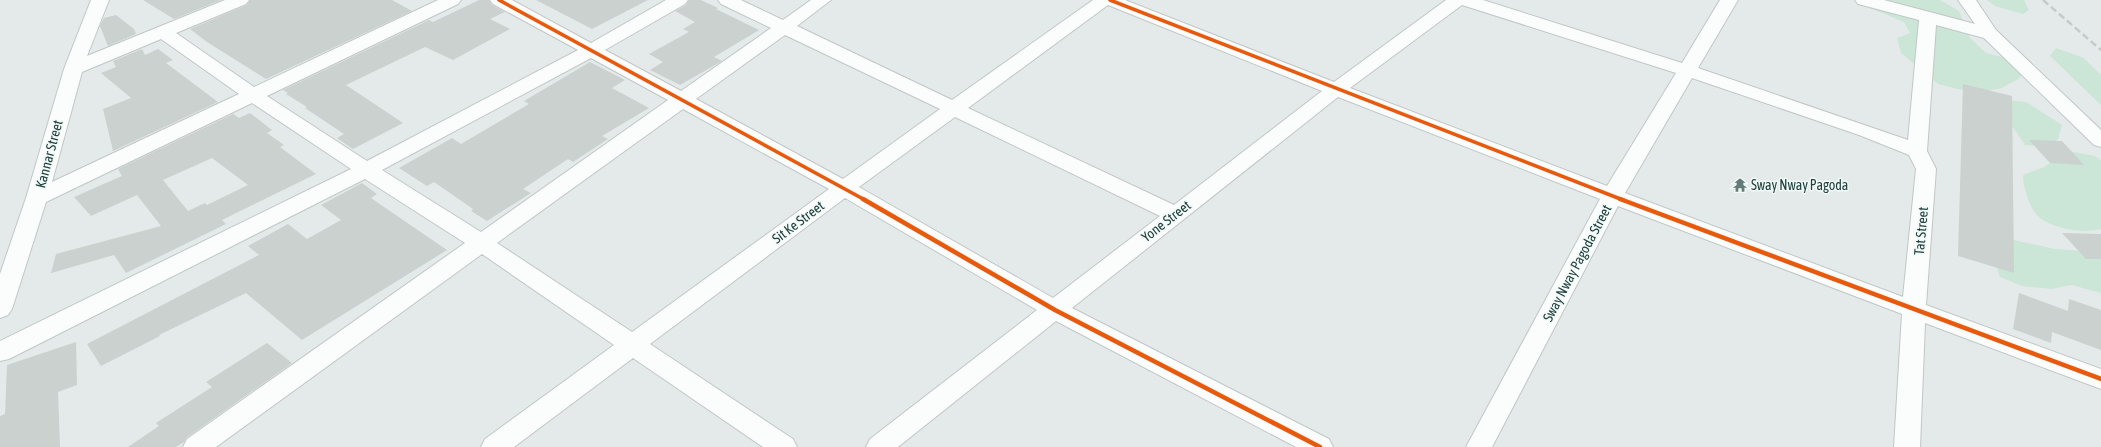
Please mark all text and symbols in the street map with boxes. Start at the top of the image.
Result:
street label: Kannar Street [32,118,66,190]
temple icon: Sway Nway Pagoda [1732,177,1748,193]
place label: Sway Nway Pagoda [1751,177,1848,193]
street label: Sit Ke Street [769,197,827,247]
street label: Yone Street [1138,197,1194,245]
street label: Sway Nway Pagoda Street [1539,202,1615,324]
street label: Tat Street [1911,206,1931,256]

